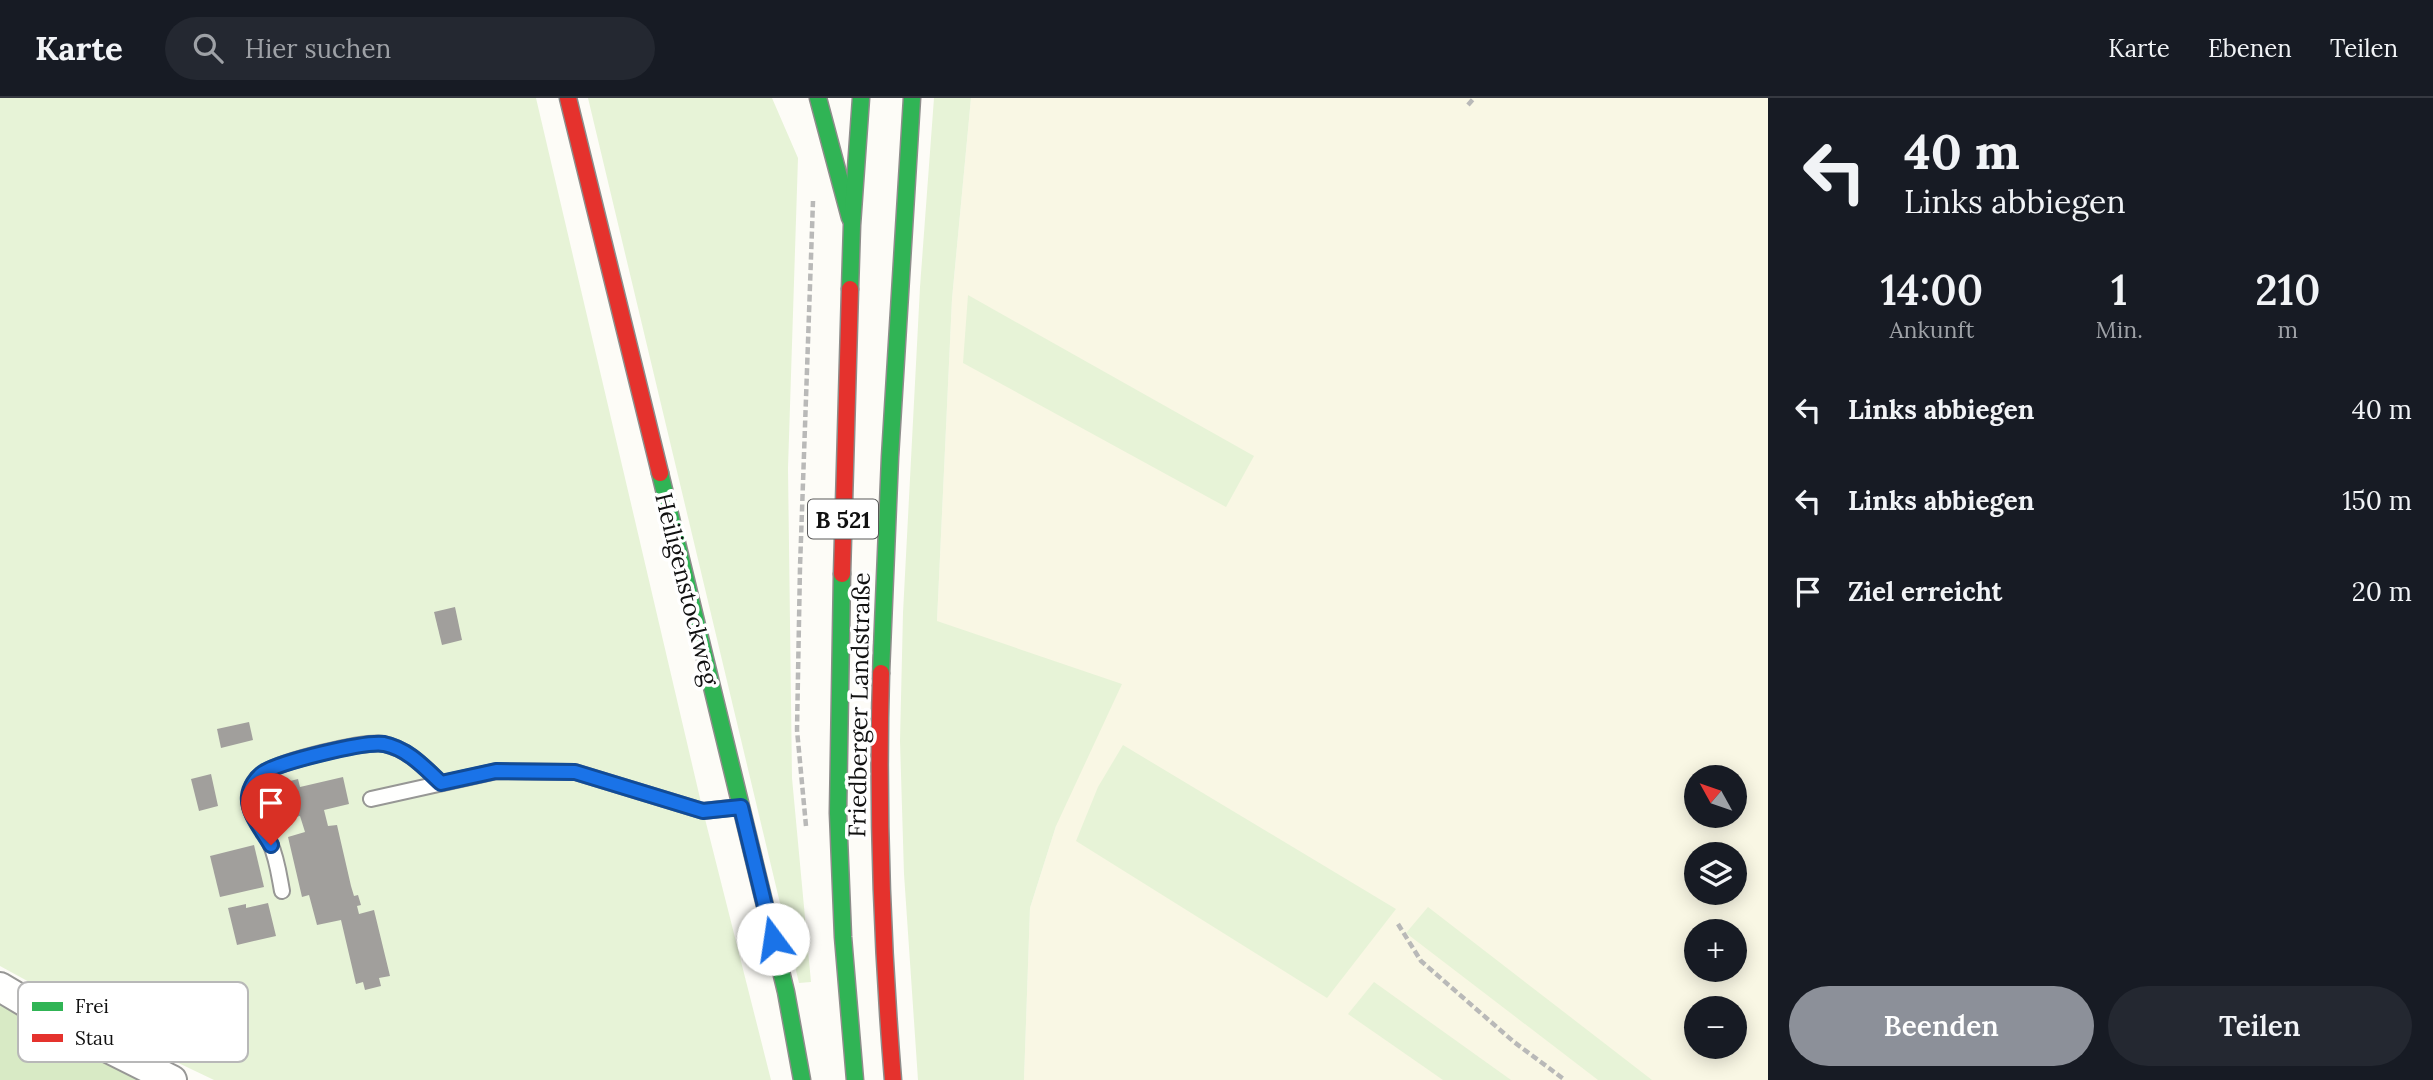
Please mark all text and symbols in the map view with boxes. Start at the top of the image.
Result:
search box [165,17,655,80]
text: Karte [35,27,123,69]
icon: search [189,29,227,67]
text: Hier suchen [245,32,391,65]
text: Karte [2108,33,2170,64]
text: Ebenen [2208,33,2292,64]
text: Teilen [2330,33,2398,64]
text: 40 m [1904,120,2020,182]
icon: left [1789,126,1880,217]
text: Links abbiegen [1904,181,2126,222]
text: 14:00 [1880,263,1983,317]
text: 1 [2111,263,2127,317]
text: 210 [2255,263,2321,317]
text: Ankunft [1889,315,1974,344]
text: Min. [2096,315,2143,344]
text: m [2278,315,2298,344]
icon: left [1789,391,1827,429]
text: Links abbiegen [1848,393,2034,426]
text: 40 m [2352,393,2412,426]
icon: left [1789,482,1827,520]
text: Links abbiegen [1848,484,2034,517]
text: 150 m [2342,484,2412,517]
street label: Heiligenstockweg [648,490,726,689]
road number: B 521 [808,500,878,538]
street label: Friedberger Landstraße [841,572,877,838]
icon: arrive [1789,573,1827,611]
text: Ziel erreicht [1848,575,2002,608]
text: 20 m [2352,575,2412,608]
north arrow [1684,765,1746,828]
map controls [1684,765,1747,1059]
pin [241,773,301,845]
icon: arrive [252,784,290,822]
button: layers [1684,842,1747,905]
position arrow [736,902,810,976]
button: + [1684,919,1747,982]
legend [18,982,248,1062]
button: Beenden [1789,986,2094,1066]
button: Teilen [2108,986,2412,1066]
text: Frei [75,994,109,1018]
button: − [1684,996,1747,1059]
text: Stau [75,1026,114,1050]

